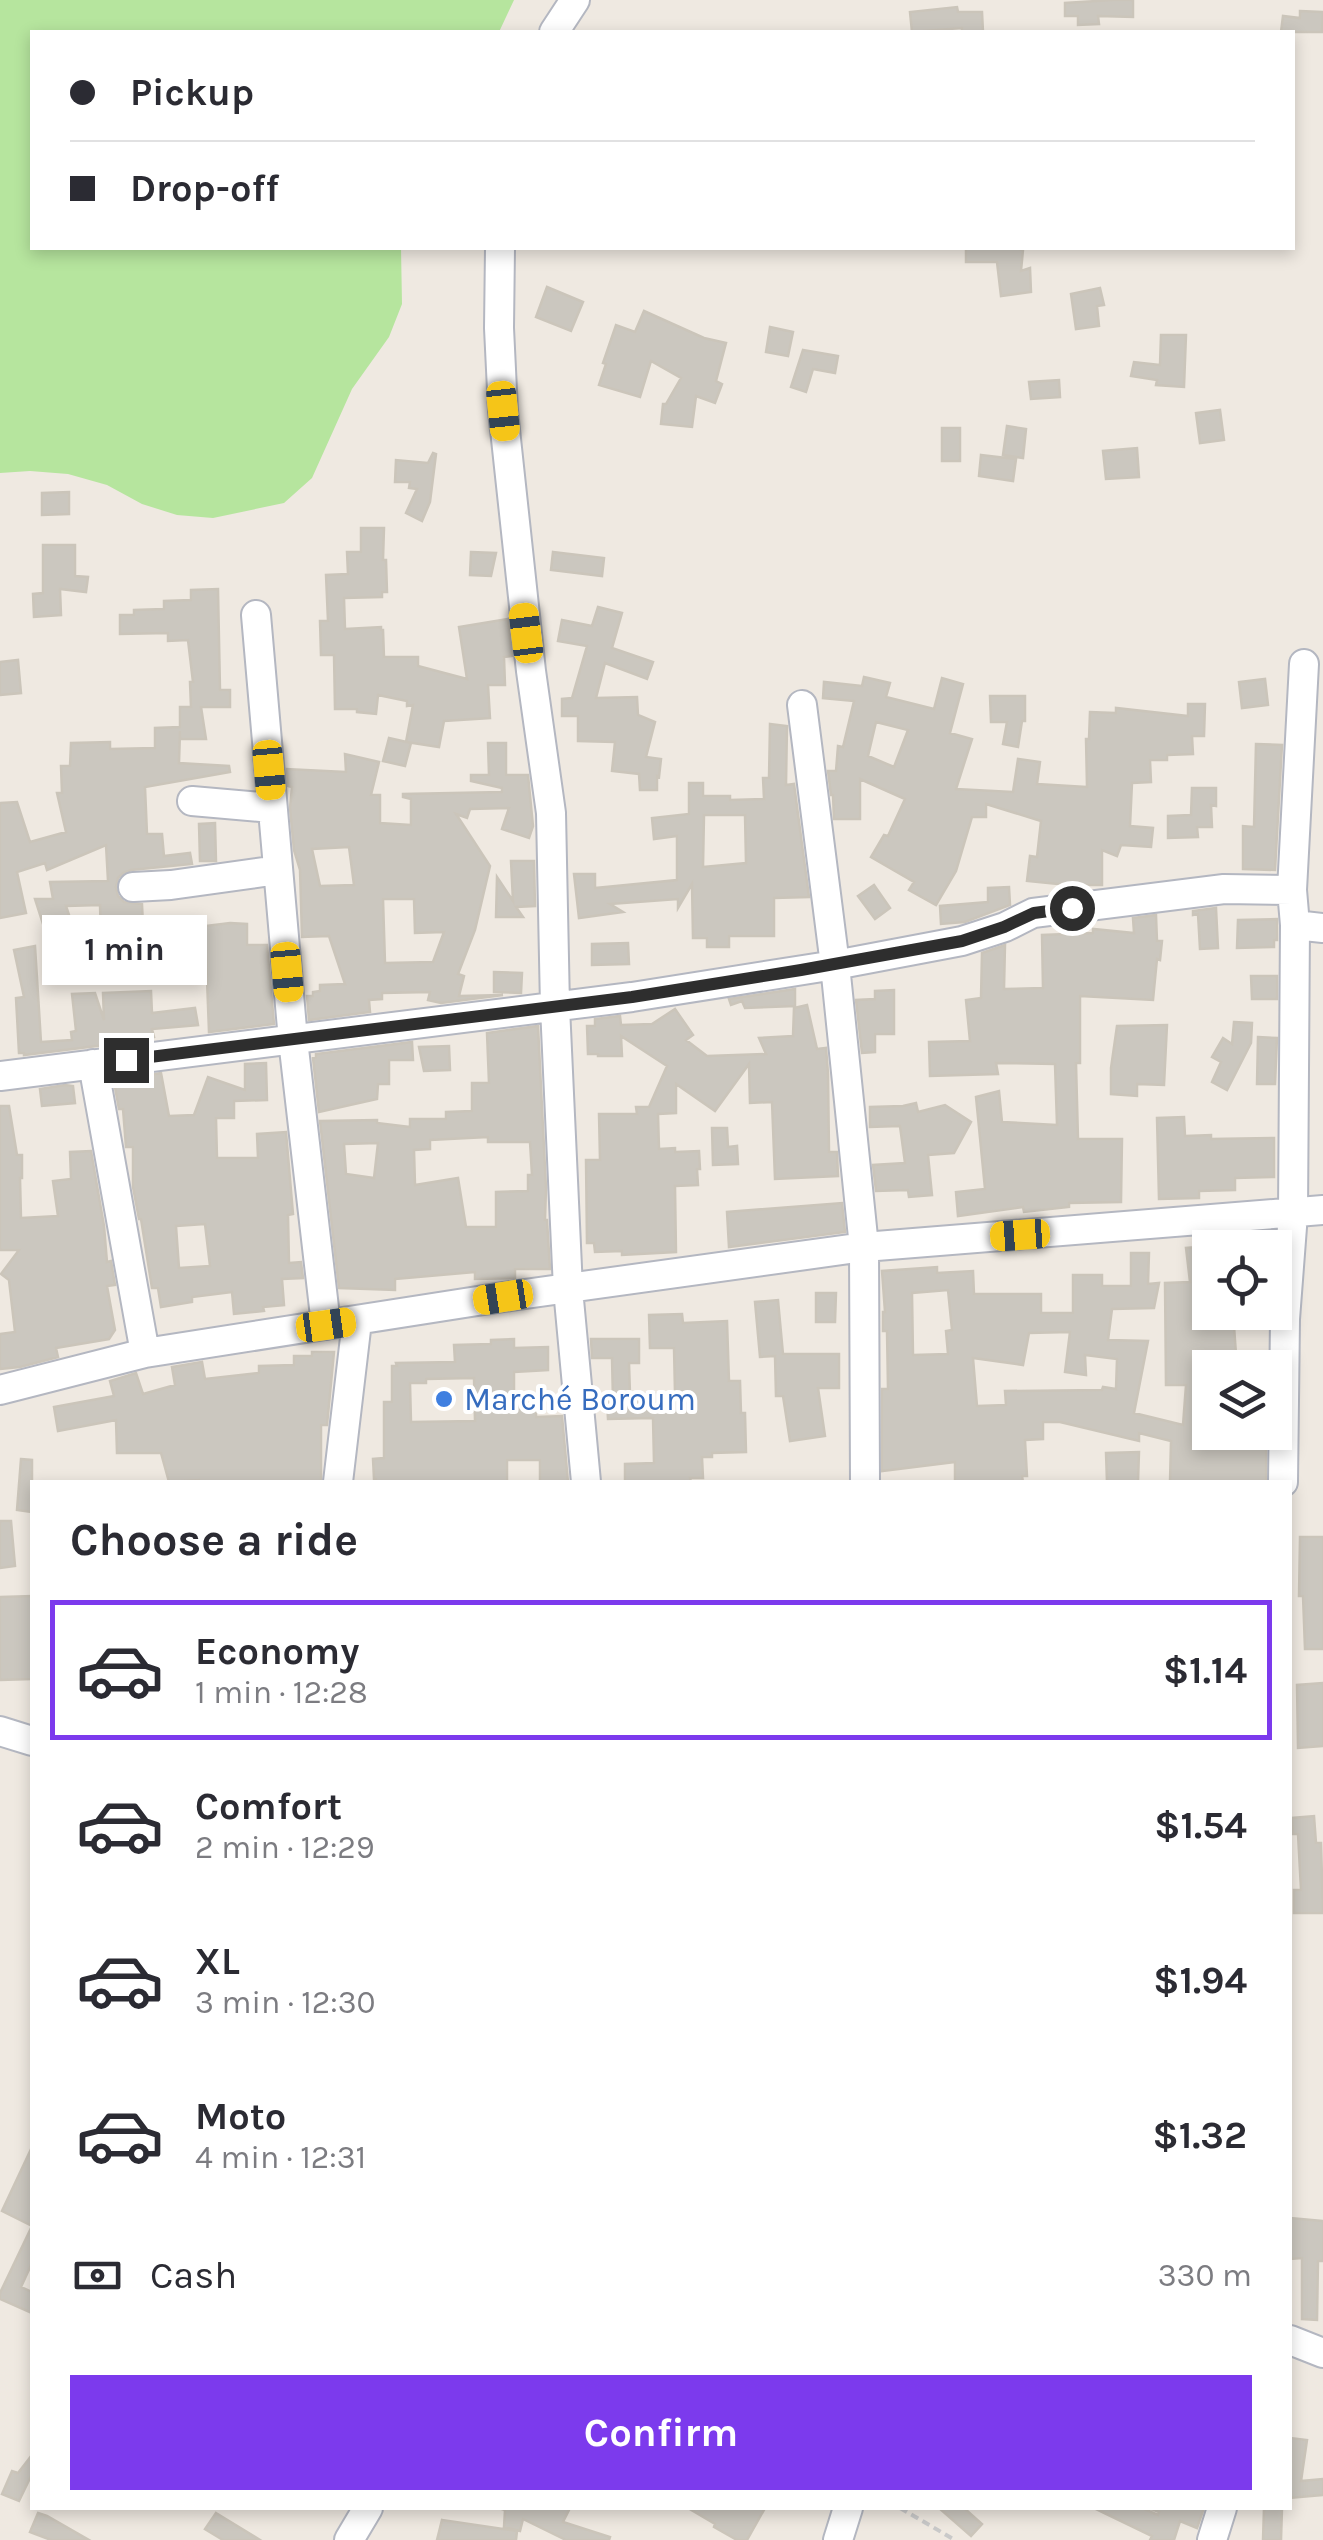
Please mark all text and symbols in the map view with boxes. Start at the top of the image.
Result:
text: Pickup [130,70,254,115]
text: Drop-off [130,166,279,211]
car [485,380,521,442]
car [507,601,545,665]
car [251,739,287,801]
route start [1050,886,1095,931]
callout: 1 min [44,915,208,985]
text: 1 min [84,931,165,968]
car [269,941,305,1003]
route end [104,1038,149,1083]
car [989,1218,1051,1252]
map controls [1192,1230,1292,1450]
button: locate [1192,1230,1292,1330]
car [471,1277,535,1317]
car [294,1306,358,1344]
button: layers [1192,1350,1292,1450]
place label: Marché Boroum [464,1381,696,1418]
marker: Marché Boroum [433,1388,455,1410]
text: Choose a ride [70,1514,358,1566]
icon: car [75,1625,165,1715]
text: Economy [195,1629,359,1674]
text: $1.14 [1163,1648,1247,1693]
text: 1 min · 12:28 [195,1674,368,1711]
icon: car [75,1780,165,1870]
text: Comfort [195,1784,342,1829]
text: $1.54 [1154,1803,1247,1848]
text: 2 min · 12:29 [195,1829,374,1866]
icon: car [75,1935,165,2025]
text: XL [195,1939,240,1984]
text: $1.94 [1153,1958,1247,2003]
text: 3 min · 12:30 [195,1984,376,2021]
icon: car [75,2090,165,2180]
text: Moto [195,2094,286,2139]
text: $1.32 [1152,2113,1247,2158]
text: 4 min · 12:31 [195,2139,366,2176]
icon: cash [70,2248,125,2303]
text: Cash [150,2253,237,2298]
text: 330 m [1158,2257,1252,2294]
button: Confirm [70,2375,1252,2490]

